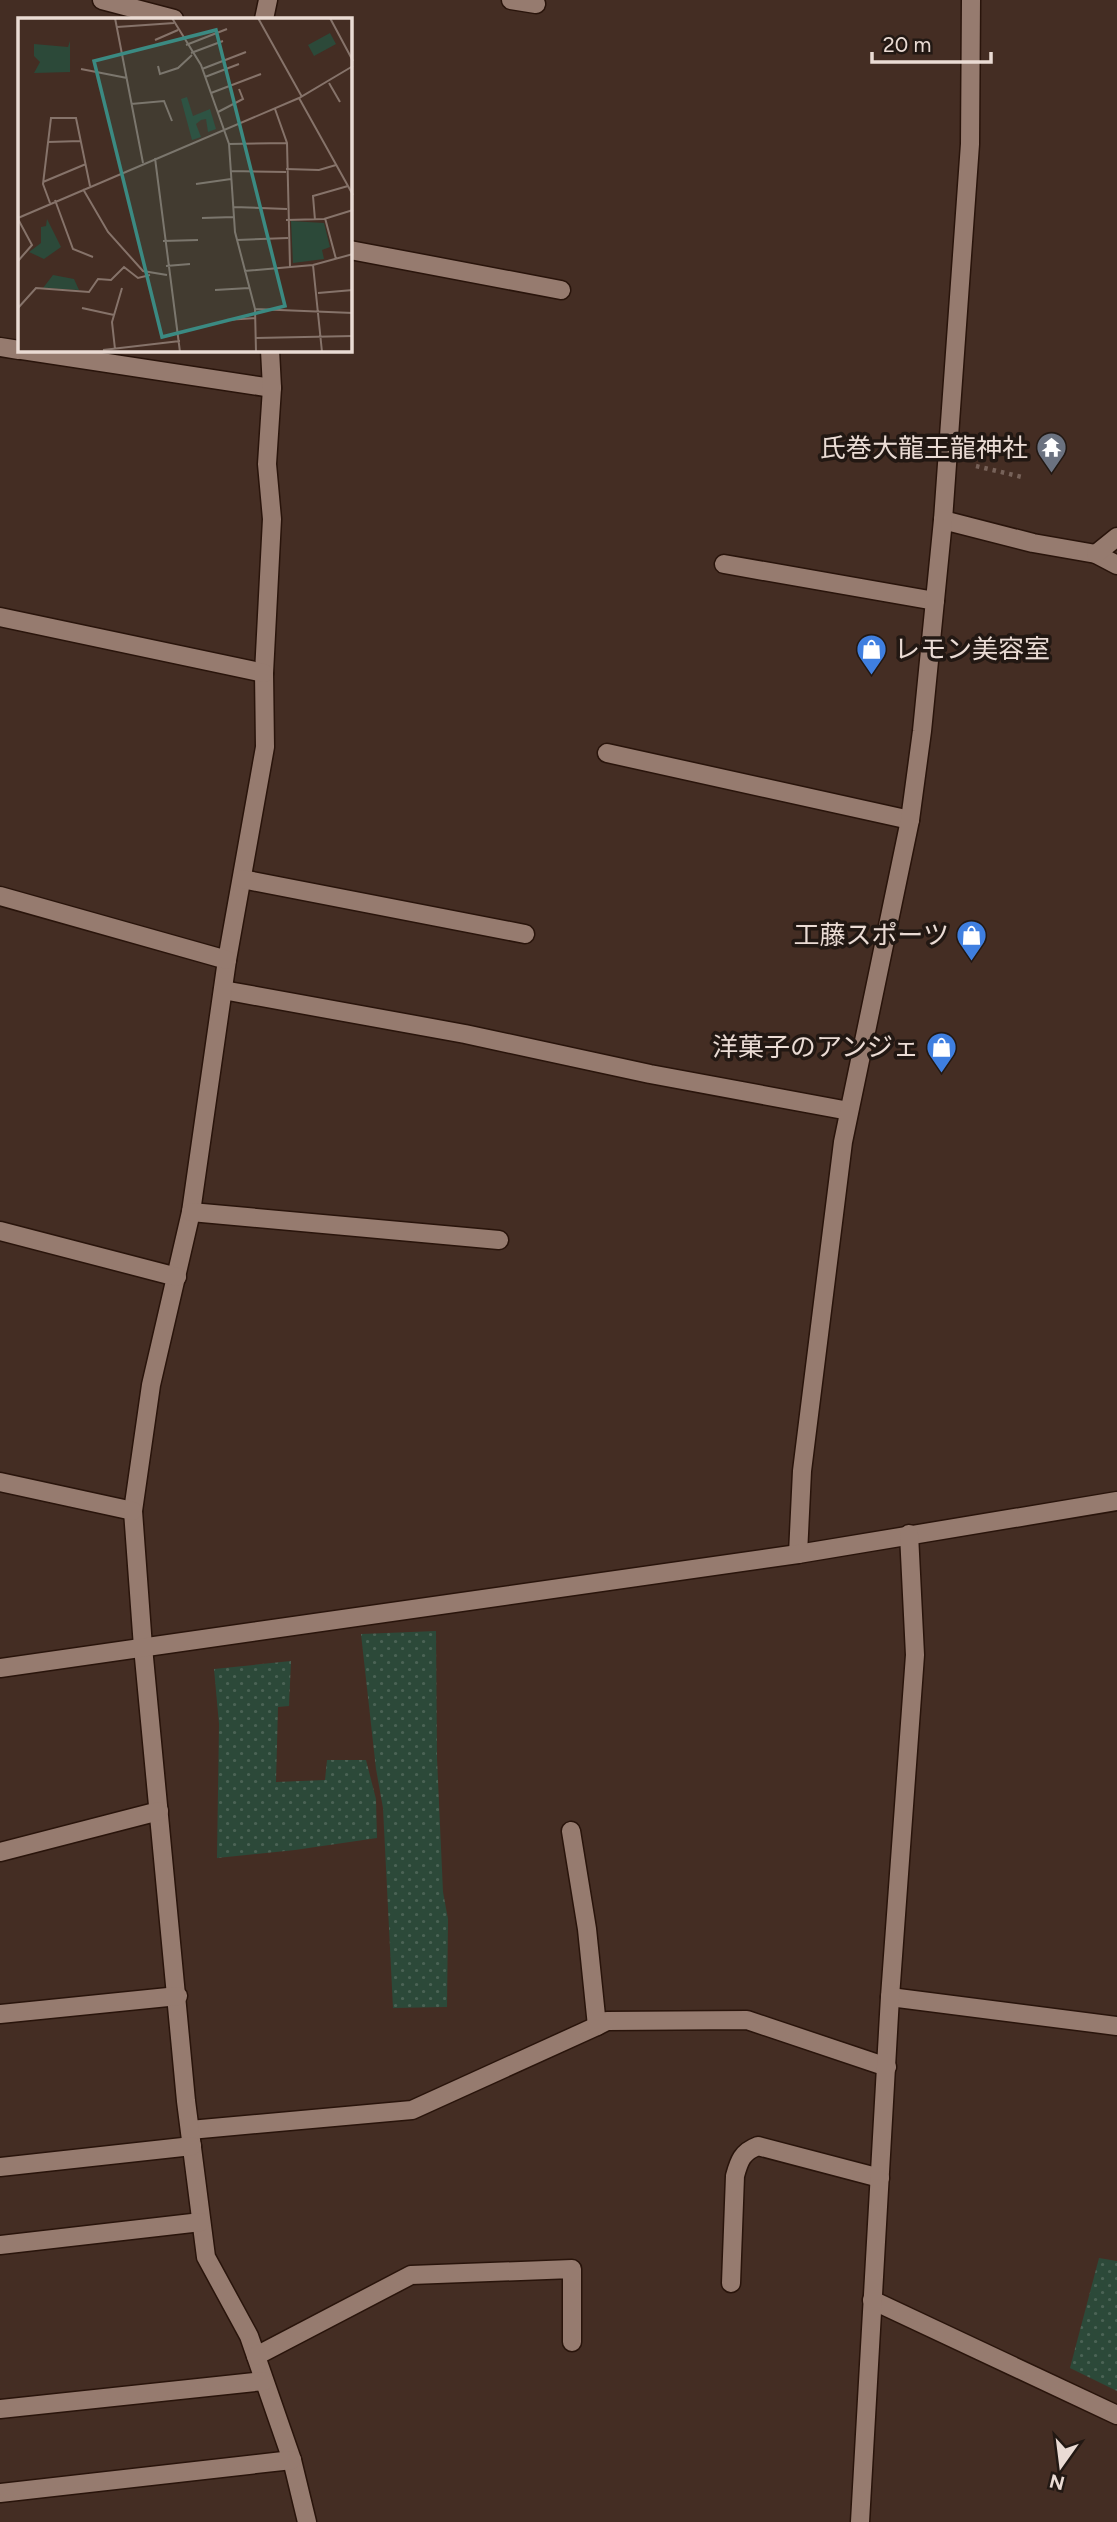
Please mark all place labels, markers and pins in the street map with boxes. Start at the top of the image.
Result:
temple icon: 氏巻大龍王龍神社 [1034,431,1068,475]
place label: 氏巻大龍王龍神社 [820,432,1028,464]
shop icon: レモン美容室 [854,632,888,676]
place label: レモン美容室 [894,633,1050,665]
shop icon: 工藤スポーツ [955,918,989,962]
place label: 工藤スポーツ [794,919,949,951]
shop icon: 洋菓子のアンジェ [925,1030,959,1074]
place label: 洋菓子のアンジェ [712,1031,919,1063]

